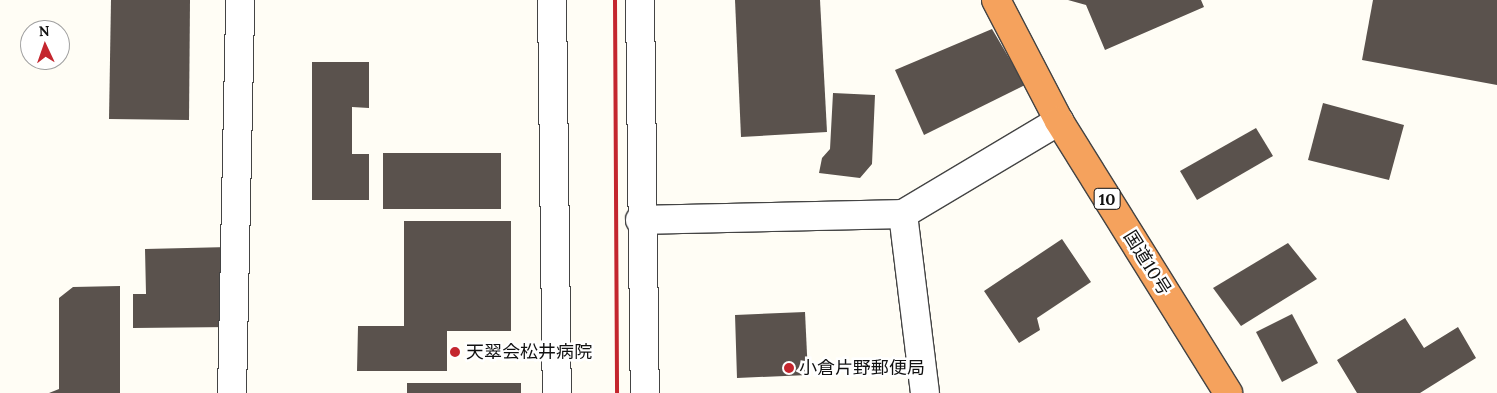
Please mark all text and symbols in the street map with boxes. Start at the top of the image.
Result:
north arrow [20,20,70,70]
text: N [38,22,50,40]
road number: 10 [1093,185,1121,212]
street label: 国道10号 [1119,227,1175,299]
place label: 天翠会松井病院 [466,341,592,363]
marker: 天翠会松井病院 [448,345,462,359]
place label: 小倉片野郵便局 [799,357,925,379]
marker: 小倉片野郵便局 [783,362,795,374]

